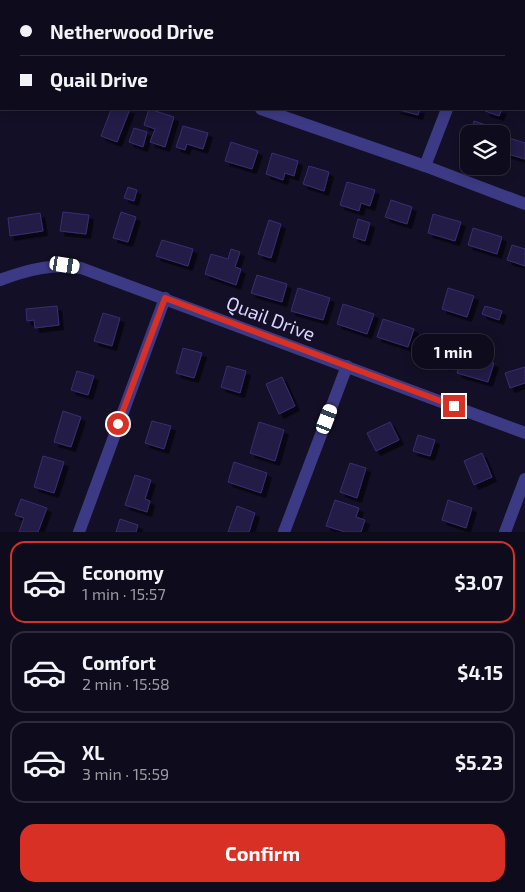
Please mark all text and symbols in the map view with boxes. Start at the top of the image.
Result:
text: Netherwood Drive [50,20,214,43]
text: Quail Drive [50,68,148,91]
map controls [460,125,510,175]
button: layers [460,125,510,175]
car [49,255,80,275]
street label: Quail Drive [223,291,319,345]
callout: 1 min [413,334,495,368]
text: 1 min [434,342,472,361]
route end [443,395,465,417]
car [314,402,339,436]
route start [107,413,129,435]
icon: car [22,560,67,605]
text: Economy [82,561,164,584]
text: $3.07 [455,571,503,594]
text: 1 min · 15:57 [82,584,166,603]
icon: car [22,650,67,695]
text: Comfort [82,651,156,674]
text: $4.15 [457,661,503,684]
text: 2 min · 15:58 [82,674,170,693]
icon: car [22,740,67,785]
text: XL [82,741,104,764]
text: $5.23 [455,751,503,774]
text: 3 min · 15:59 [82,764,169,783]
button: Confirm [20,824,505,882]

